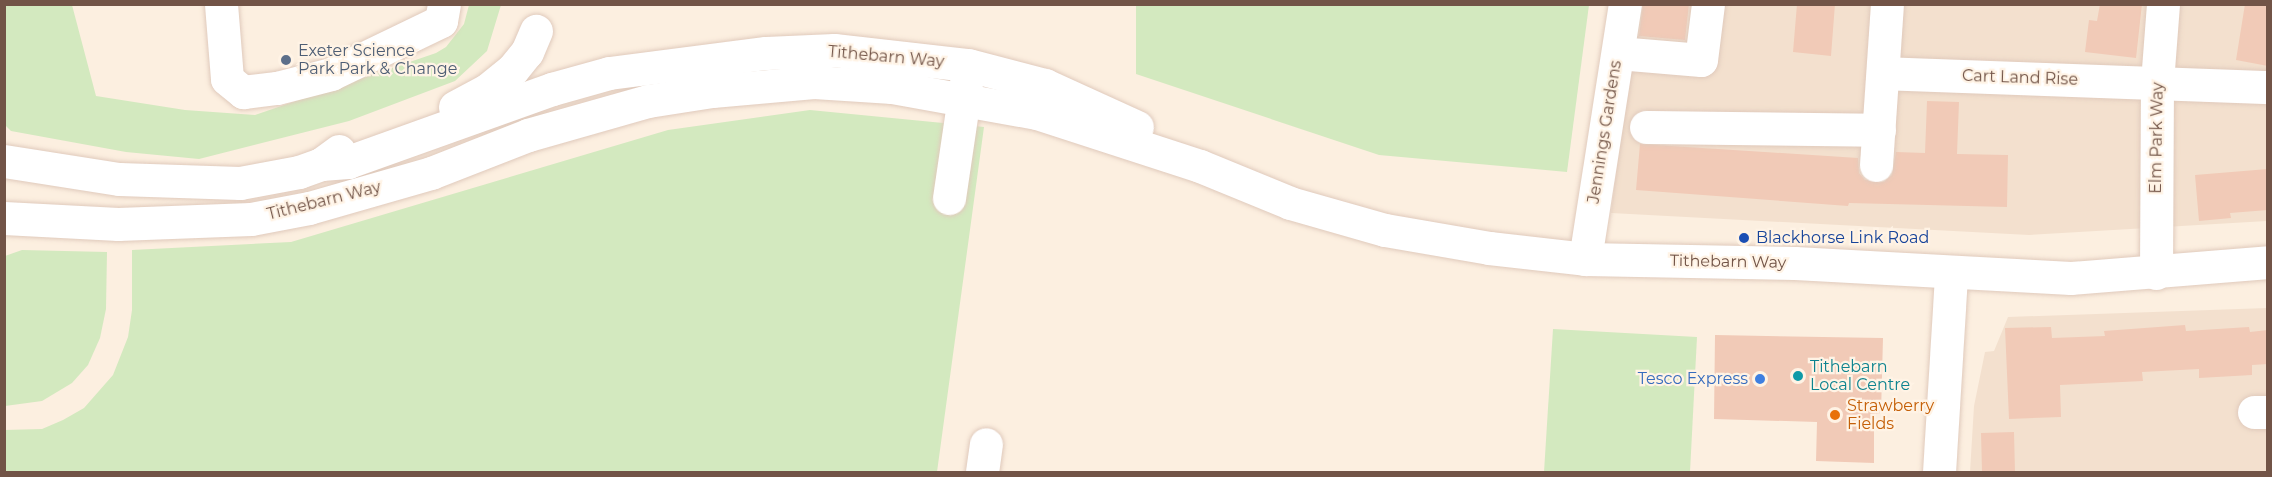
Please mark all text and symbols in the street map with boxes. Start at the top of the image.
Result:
place label: Exeter Science Park Park & Change [298,41,457,79]
street label: Tithebarn Way [827,42,945,72]
marker: Exeter Science Park Park & Change [279,53,293,67]
street label: Jennings Gardens [1584,59,1626,205]
street label: Cart Land Rise [1962,66,2078,90]
street label: Elm Park Way [2146,82,2168,194]
street label: Tithebarn Way [265,178,383,224]
place label: Blackhorse Link Road [1756,228,1929,248]
marker: Blackhorse Link Road [1737,231,1751,245]
street label: Tithebarn Way [1670,251,1786,273]
place label: Tithebarn Local Centre [1810,357,1910,395]
place label: Tesco Express [1638,369,1748,389]
marker: Tithebarn Local Centre [1791,369,1805,383]
marker: Tesco Express [1753,372,1767,386]
place label: Strawberry Fields [1847,396,1934,434]
marker: Strawberry Fields [1828,408,1842,422]

